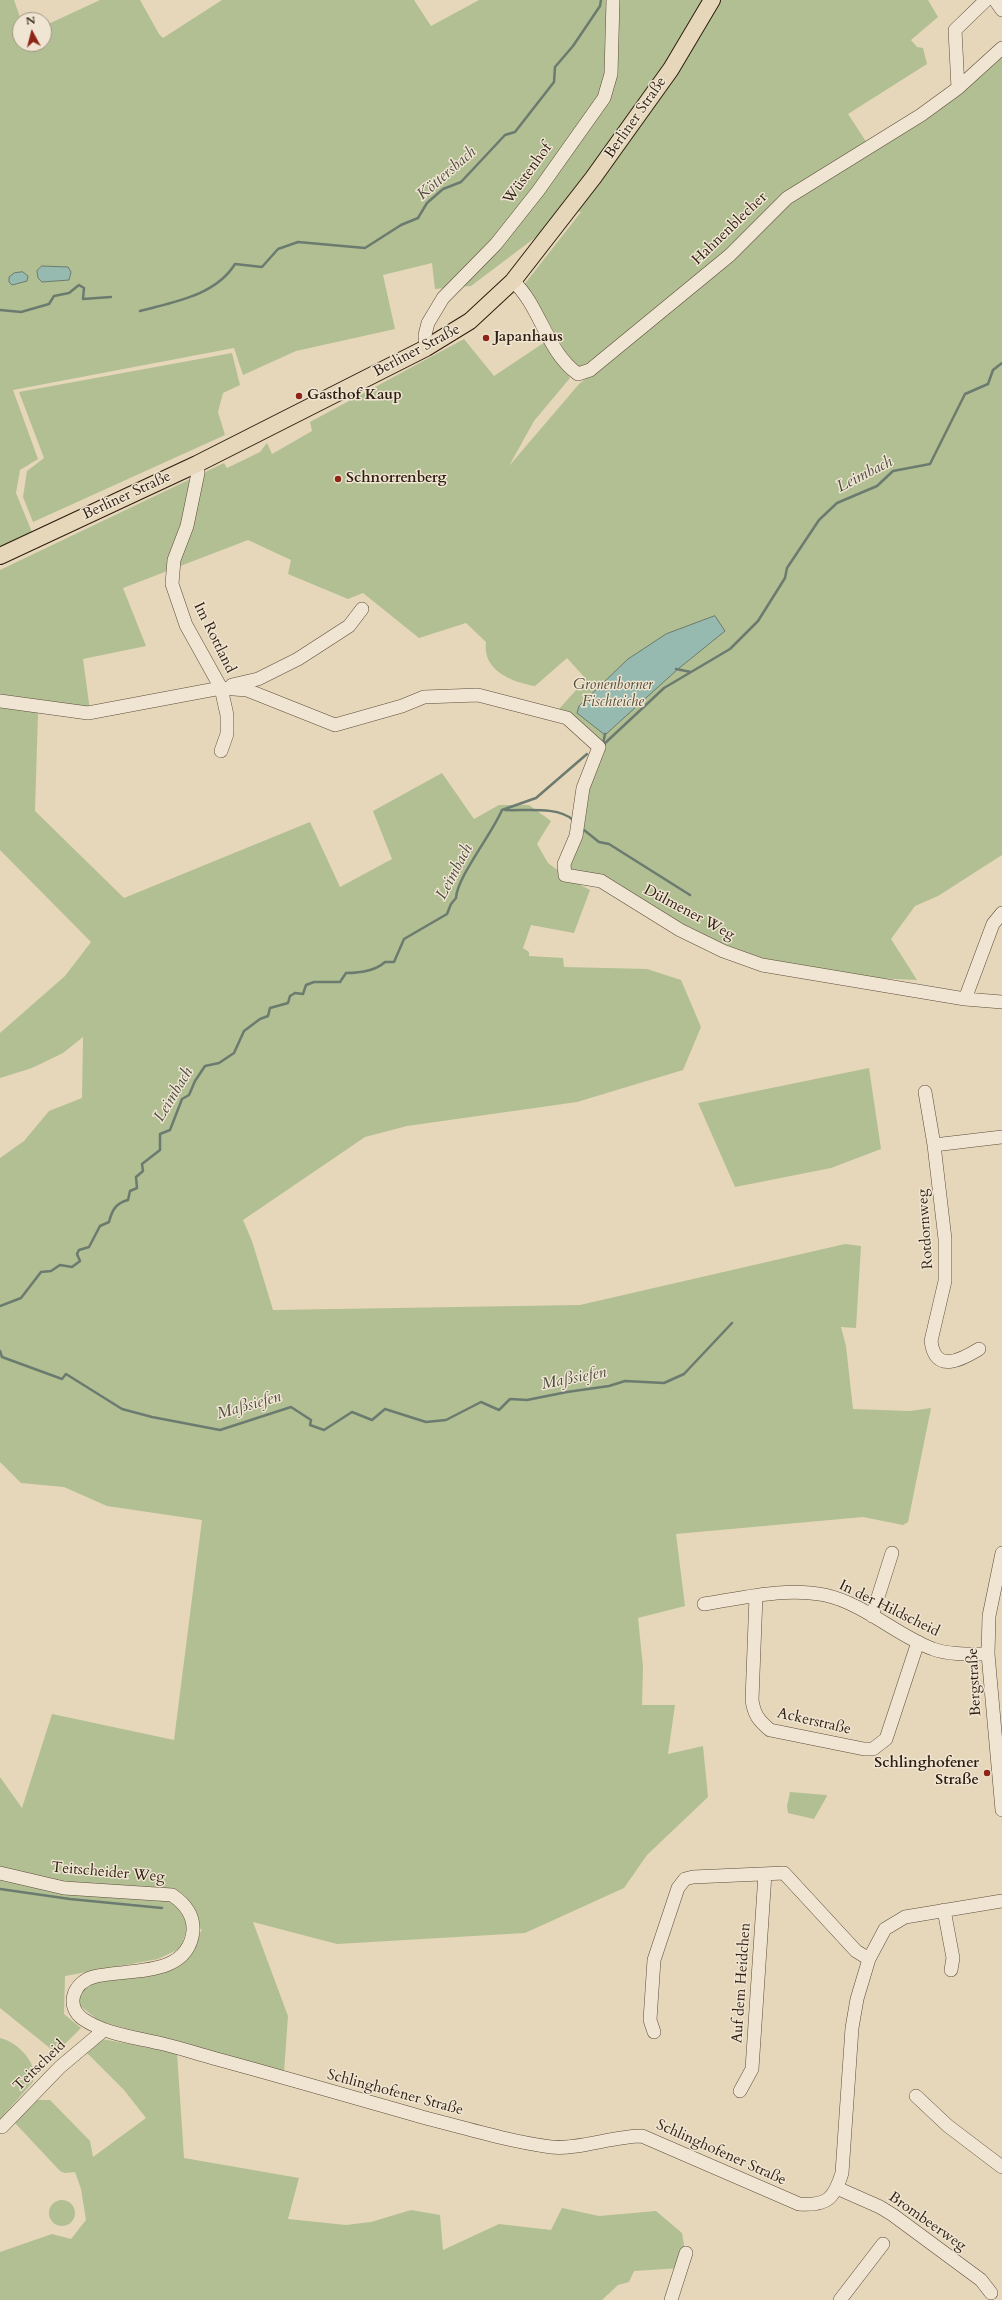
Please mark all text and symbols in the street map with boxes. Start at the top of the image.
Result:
north arrow [12,12,52,52]
text: N [25,13,36,29]
street label: Berliner Straße [601,74,671,162]
street label: Wüstenhof [500,140,556,208]
water label: Köttersbach [414,143,480,205]
street label: Hahnenblecher [689,189,771,269]
street label: Berliner Straße [371,321,463,381]
place label: Japanhaus [494,329,563,347]
marker: Japanhaus [481,333,491,343]
place label: Gasthof Kaup [307,387,402,405]
marker: Gasthof Kaup [294,391,304,401]
water label: Leimbach [834,453,896,497]
street label: Berliner Straße [80,468,174,524]
place label: Schnorrenberg [346,470,447,488]
marker: Schnorrenberg [333,474,343,484]
street label: Im Rottland [189,600,239,676]
park label: Gronenborner Fischteiche [573,677,653,712]
water label: Leimbach [432,841,478,903]
street label: Dülmener Weg [640,881,738,945]
water label: Leimbach [150,1064,198,1126]
street label: Rotdornweg [914,1188,938,1270]
water label: Maßsiefen [540,1363,608,1395]
water label: Maßsiefen [215,1388,283,1424]
street label: In der Hildscheid [836,1577,942,1641]
street label: Bergstraße [964,1647,986,1717]
street label: Ackerstraße [775,1705,853,1739]
place label: Schlinghofener Straße [874,1755,979,1790]
marker: Schlinghofener Straße [982,1768,992,1778]
street label: Teitscheider Weg [50,1859,166,1887]
street label: Auf dem Heidchen [729,1922,755,2044]
street label: Teitscheid [10,2037,70,2095]
street label: Schlinghofener Straße [325,2066,465,2120]
street label: Schlinghofener Straße [653,2116,789,2190]
street label: Brombeerweg [885,2189,969,2255]

